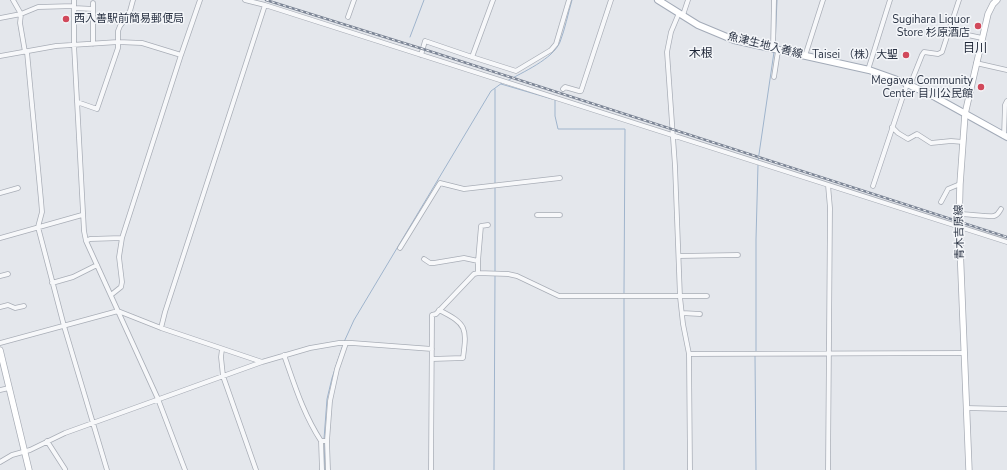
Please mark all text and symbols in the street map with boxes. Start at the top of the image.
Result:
place label: 西入善駅前簡易郵便局 [74,12,184,26]
place label: Sugihara Liquor Store 杉原酒店 [892,13,970,39]
marker: 西入善駅前簡易郵便局 [61,14,71,24]
marker: Sugihara Liquor Store 杉原酒店 [973,21,983,31]
street label: 魚津生地入善線 [726,30,804,62]
district label: 目川 [963,42,987,56]
district label: 木根 [689,47,713,61]
place label: Taisei （株）大聖 [812,48,898,62]
marker: Taisei （株）大聖 [901,50,911,60]
place label: Megawa Community Center 目川公民館 [871,74,973,100]
marker: Megawa Community Center 目川公民館 [976,82,986,92]
street label: 青木吉原線 [953,204,967,260]

